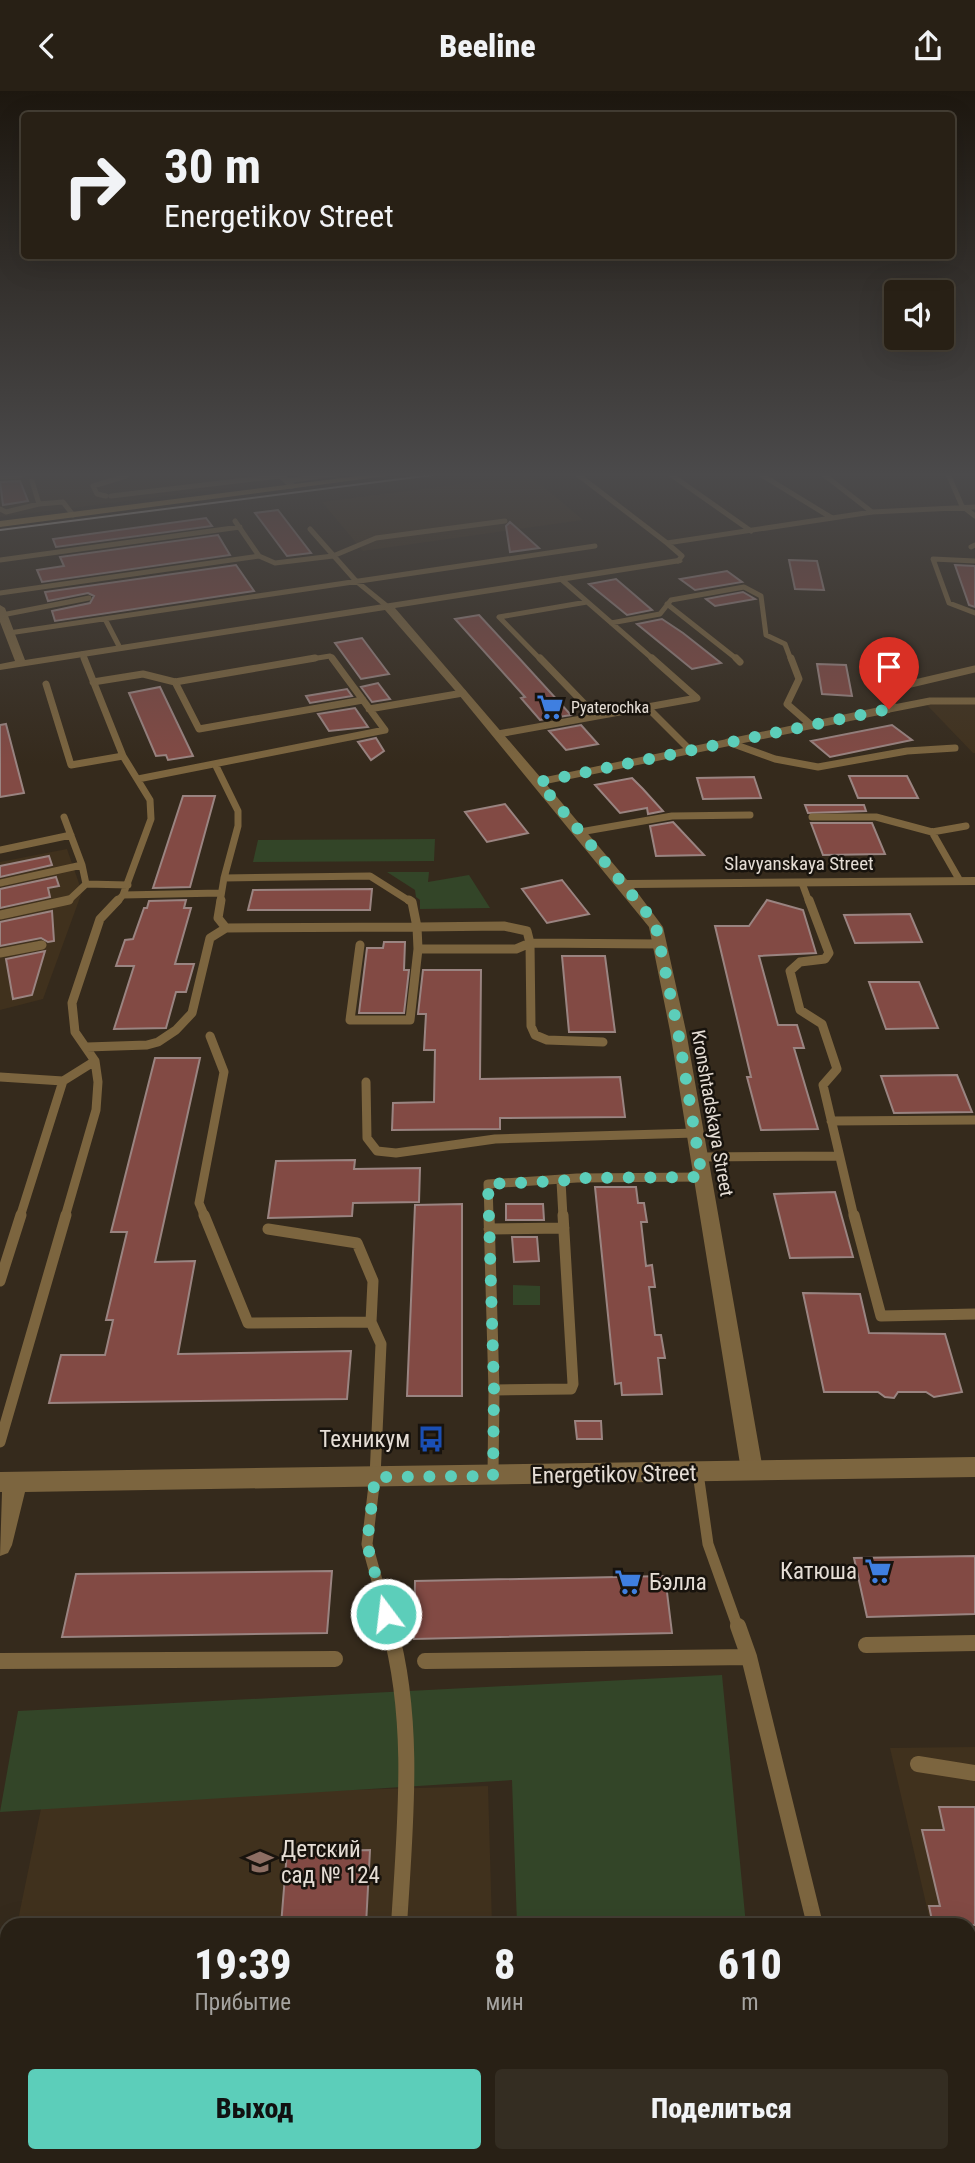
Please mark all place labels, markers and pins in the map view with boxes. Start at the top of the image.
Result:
pin [859,637,919,709]
supermarket icon: Pyaterochka [535,692,565,722]
place label: Pyaterochka [571,698,649,717]
bus stop icon: Техникум [416,1424,446,1454]
place label: Техникум [319,1426,410,1453]
supermarket icon: Катюша [863,1556,893,1586]
place label: Катюша [780,1558,857,1585]
supermarket icon: Бэлла [613,1567,643,1597]
place label: Бэлла [649,1569,707,1596]
place label: Детский сад № 124 [281,1836,380,1889]
school or university icon: Детский сад № 124 [245,1847,275,1877]

